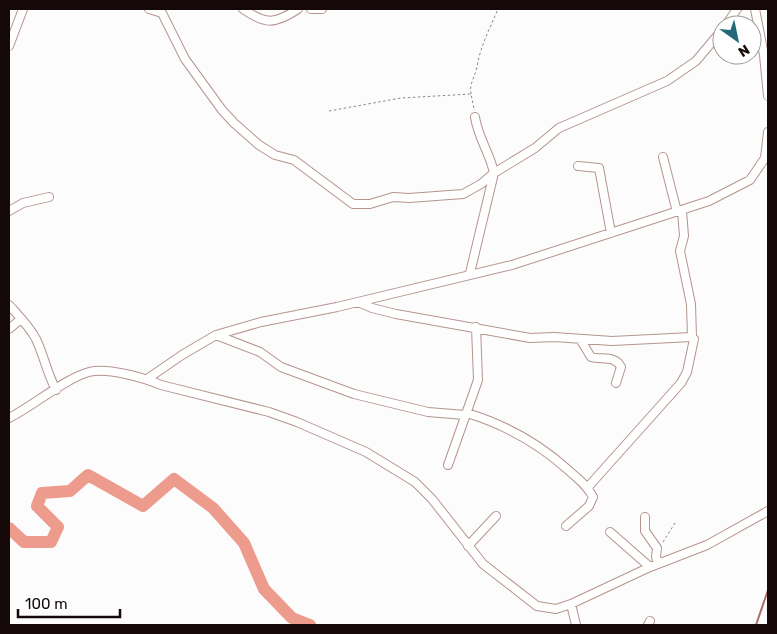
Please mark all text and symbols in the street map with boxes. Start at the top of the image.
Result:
north arrow [712,15,762,65]
text: N [735,41,753,60]
scale bar [18,586,120,618]
text: 100 m [25,595,67,613]

